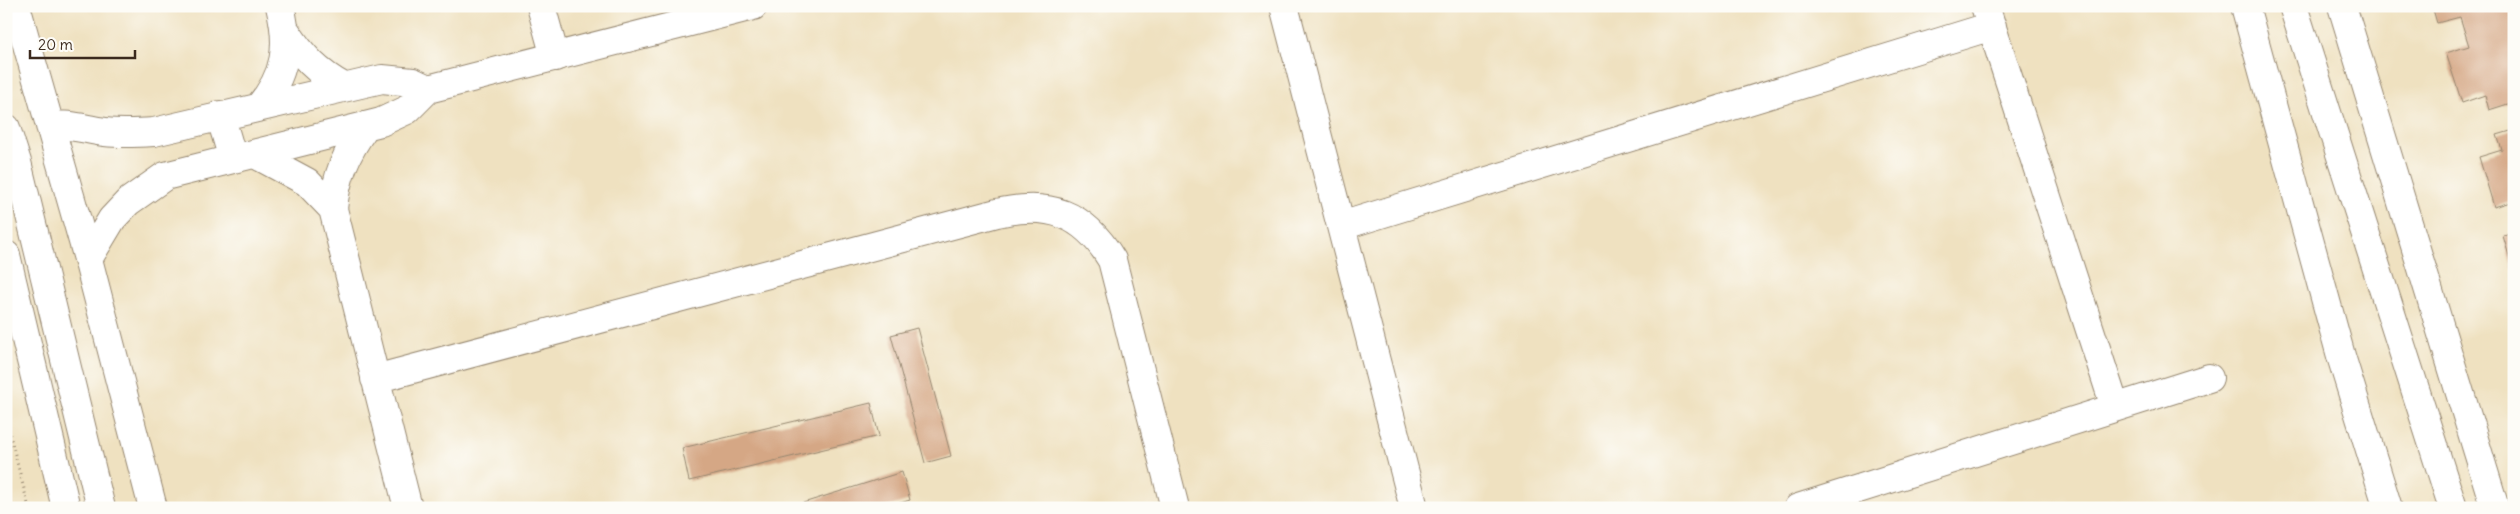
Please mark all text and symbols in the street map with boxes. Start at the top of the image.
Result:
scale bar [30,28,135,60]
text: 20 m [38,35,73,54]

